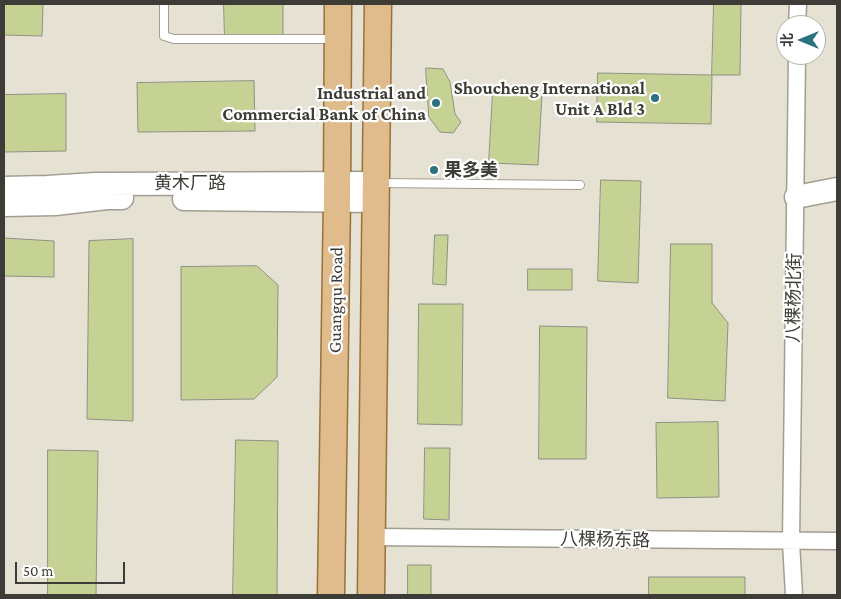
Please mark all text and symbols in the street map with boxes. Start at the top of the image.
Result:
north arrow [776,15,826,65]
text: 北 [779,33,795,47]
place label: Shoucheng International Unit A Bld 3 [454,77,645,120]
place label: Industrial and Commercial Bank of China [222,82,426,125]
marker: Shoucheng International Unit A Bld 3 [649,92,661,104]
marker: Industrial and Commercial Bank of China [430,97,442,109]
place label: 果多美 [444,159,498,181]
marker: 果多美 [428,164,440,176]
street label: 黄木厂路 [154,172,226,194]
street label: Guangqu Road [324,247,348,353]
street label: 八棵杨北街 [782,253,806,343]
street label: 八棵杨东路 [560,528,650,552]
scale bar [18,552,128,584]
text: 50 m [23,563,53,579]

